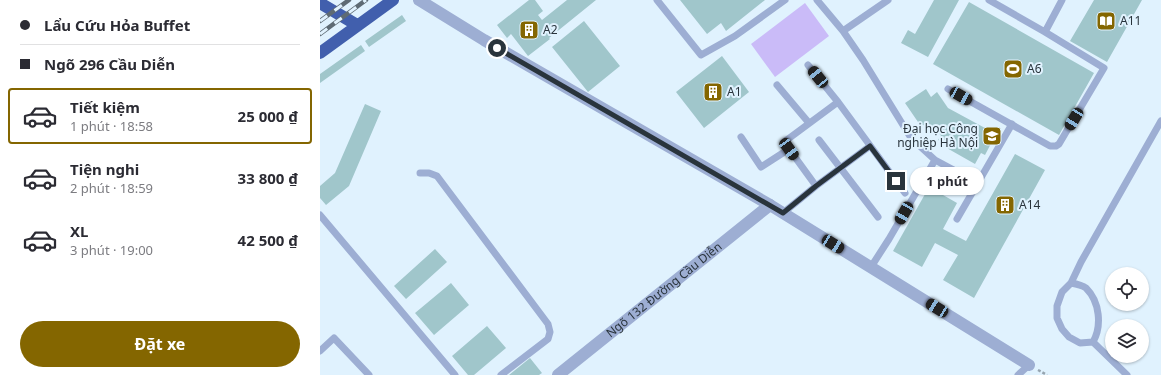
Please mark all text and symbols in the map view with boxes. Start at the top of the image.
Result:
library icon: A11 [1095,10,1117,32]
place label: A11 [1120,12,1141,29]
text: Lẩu Cứu Hỏa Buffet [44,15,190,35]
building icon: A2 [518,19,540,41]
place label: A2 [543,21,558,38]
route start [488,39,506,57]
text: Ngõ 296 Cầu Diễn [44,54,175,74]
sports icon: A6 [1002,58,1024,80]
place label: A6 [1027,60,1042,77]
car [806,64,830,90]
building icon: A1 [702,81,724,103]
place label: A1 [727,83,742,100]
car [948,85,974,107]
text: Tiết kiệm [70,97,140,117]
icon: car [22,98,58,134]
text: 25 000 ₫ [238,106,298,126]
car [1063,106,1085,132]
text: 1 phút · 18:58 [70,117,153,135]
place label: Đại học Công nghiệp Hà Nội [897,120,978,151]
school or university icon: Đại học Công nghiệp Hà Nội [981,125,1003,147]
car [777,136,801,162]
text: Tiện nghi [70,159,139,179]
icon: car [22,160,58,196]
callout: 1 phút [910,167,984,195]
text: 33 800 ₫ [238,168,298,188]
route end [887,172,905,190]
text: 1 phút [926,172,968,190]
text: 2 phút · 18:59 [70,179,153,197]
building icon: A14 [994,194,1016,216]
place label: A14 [1019,196,1041,213]
car [893,200,915,226]
text: XL [70,221,88,241]
icon: car [22,222,58,258]
text: 42 500 ₫ [238,230,298,250]
car [820,233,846,255]
street label: Ngõ 132 Đường Cầu Diễn [602,238,725,341]
text: 3 phút · 19:00 [70,241,153,259]
map controls [1105,267,1149,363]
button: locate [1105,267,1149,311]
car [924,297,950,319]
button: layers [1105,319,1149,363]
button: Đặt xe [20,321,300,367]

